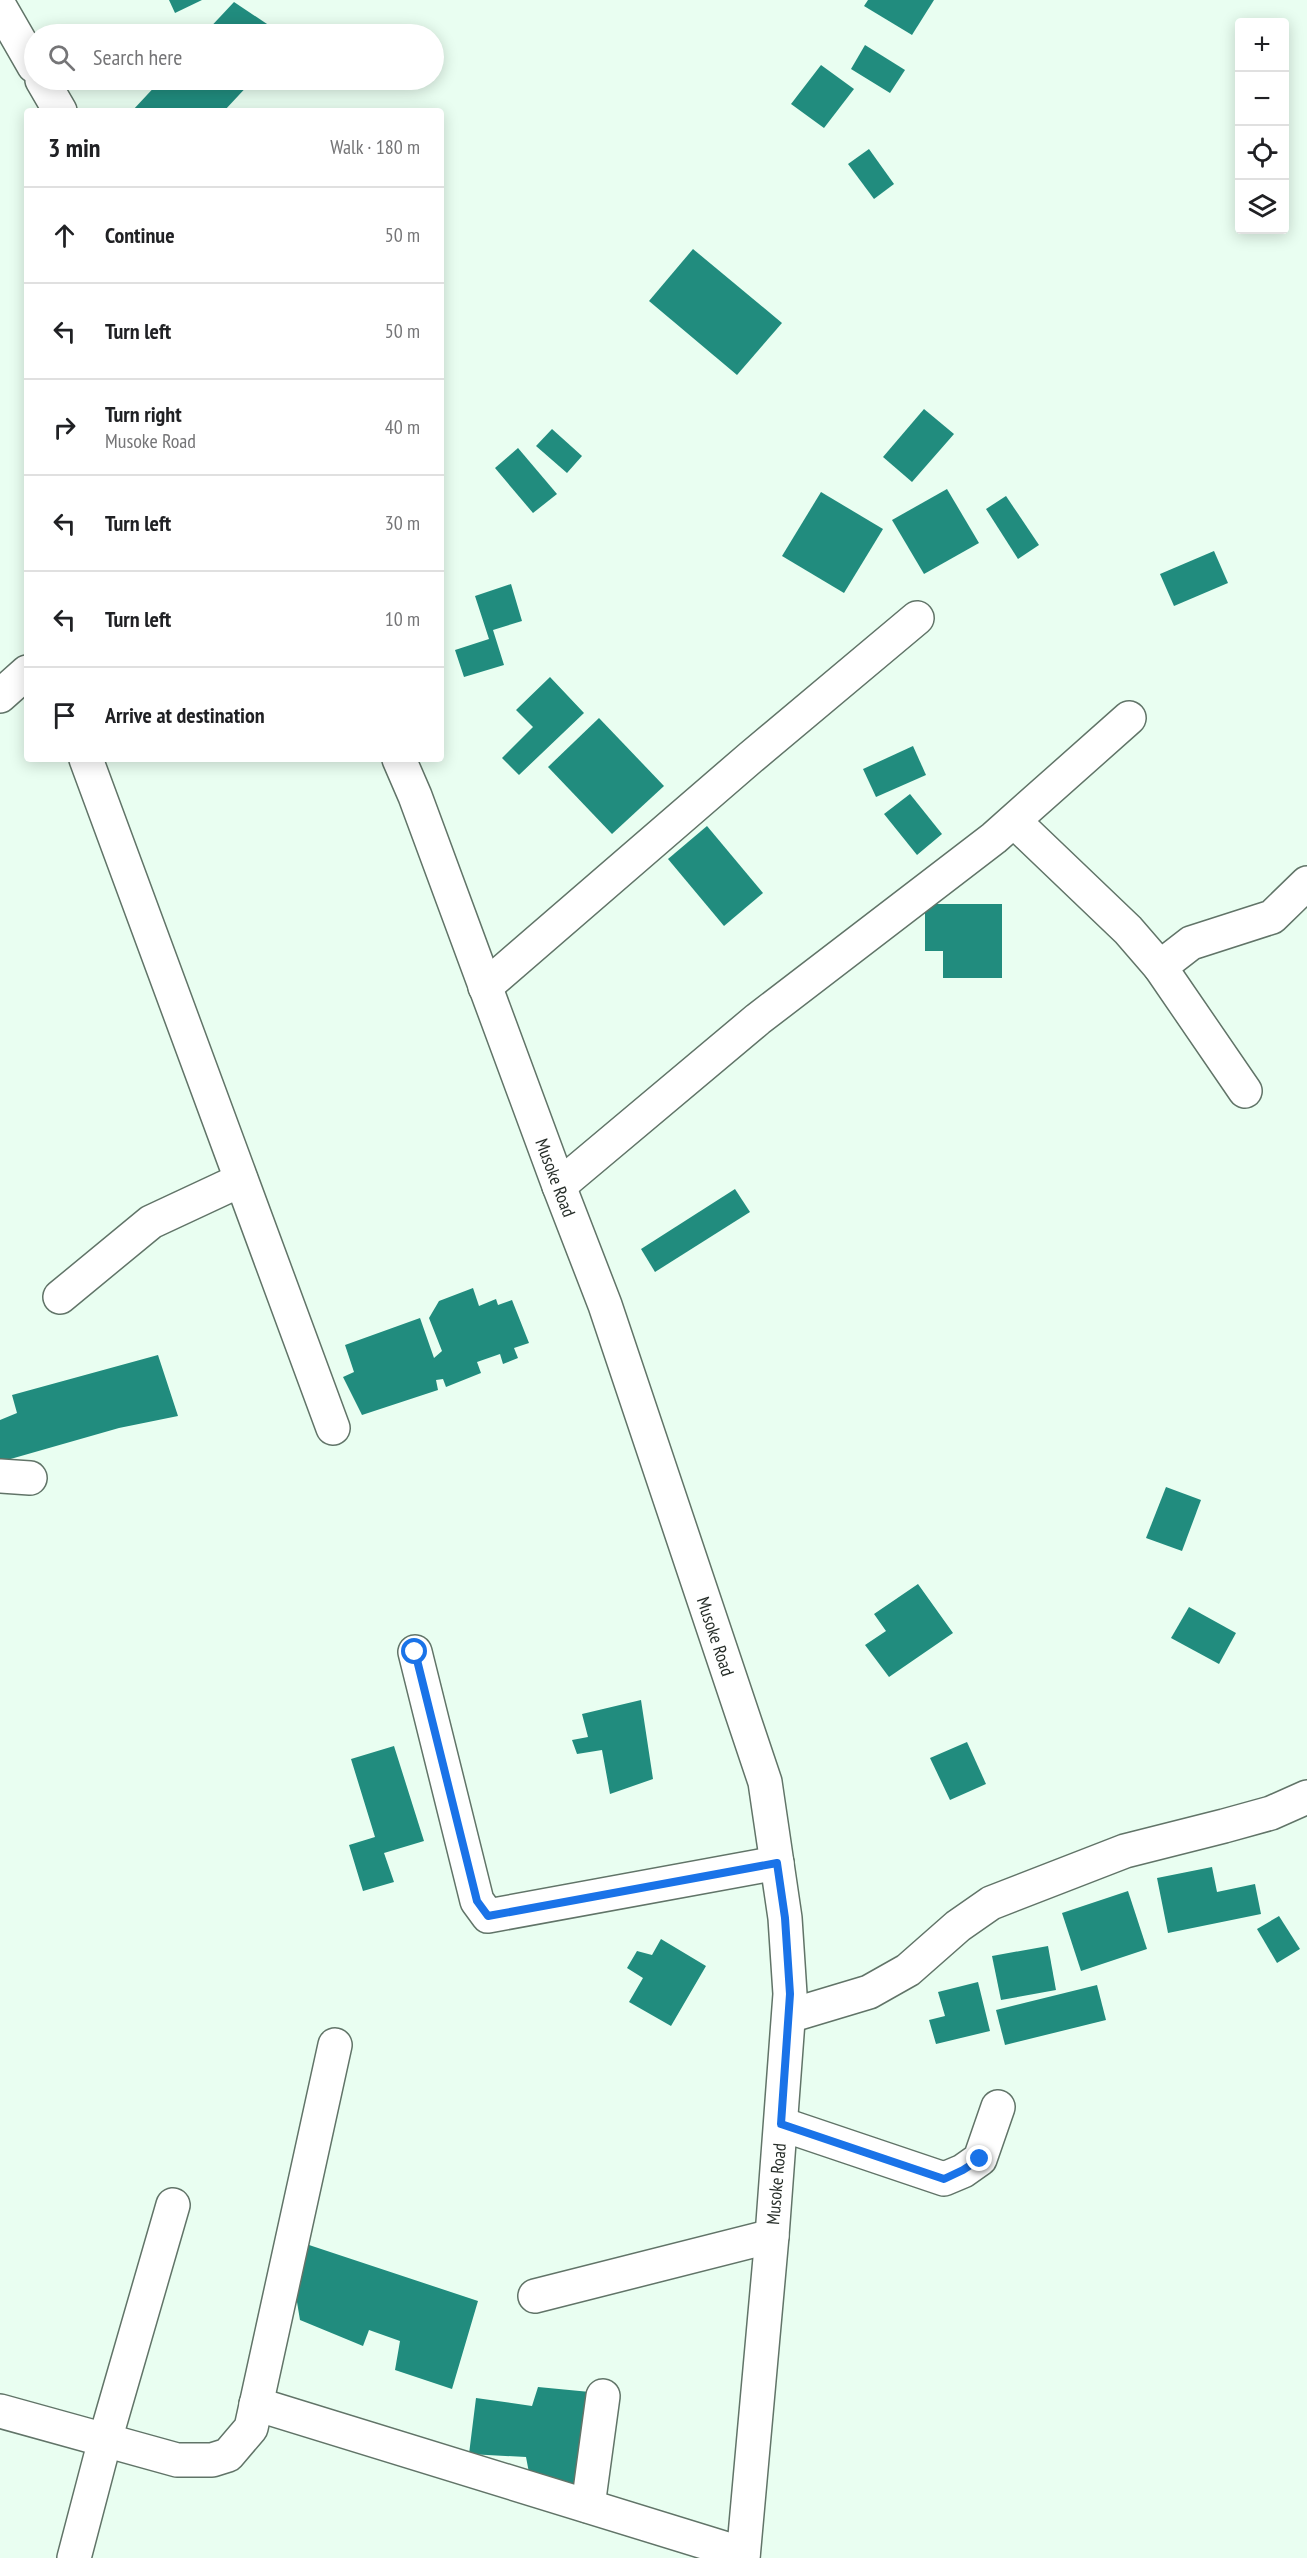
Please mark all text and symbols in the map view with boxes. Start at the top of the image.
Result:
map controls [1235,18,1289,234]
button: + [1235,18,1289,72]
search box [24,24,444,90]
icon: search [45,41,78,74]
text: Search here [93,43,182,71]
button: − [1235,72,1289,126]
button: locate [1235,126,1289,180]
text: 3 min [48,131,101,164]
text: Walk · 180 m [330,134,420,160]
button: layers [1235,180,1289,234]
icon: ahead [48,219,81,252]
text: Continue [105,221,175,249]
text: 50 m [385,222,420,248]
icon: left [48,315,81,348]
text: Turn left [105,317,171,345]
text: 50 m [385,318,420,344]
text: Turn right [105,400,182,428]
icon: right [48,411,81,444]
text: 40 m [385,414,420,440]
text: Musoke Road [105,428,196,454]
icon: left [48,507,81,540]
text: Turn left [105,509,171,537]
text: 30 m [385,510,420,536]
icon: left [48,603,81,636]
text: Turn left [105,605,171,633]
text: 10 m [385,606,420,632]
icon: arrive [48,699,81,732]
text: Arrive at destination [105,701,265,729]
street label: Musoke Road [531,1135,581,1220]
street label: Musoke Road [692,1594,740,1679]
route start [401,1638,427,1664]
street label: Musoke Road [761,2142,791,2226]
route end [966,2145,992,2171]

